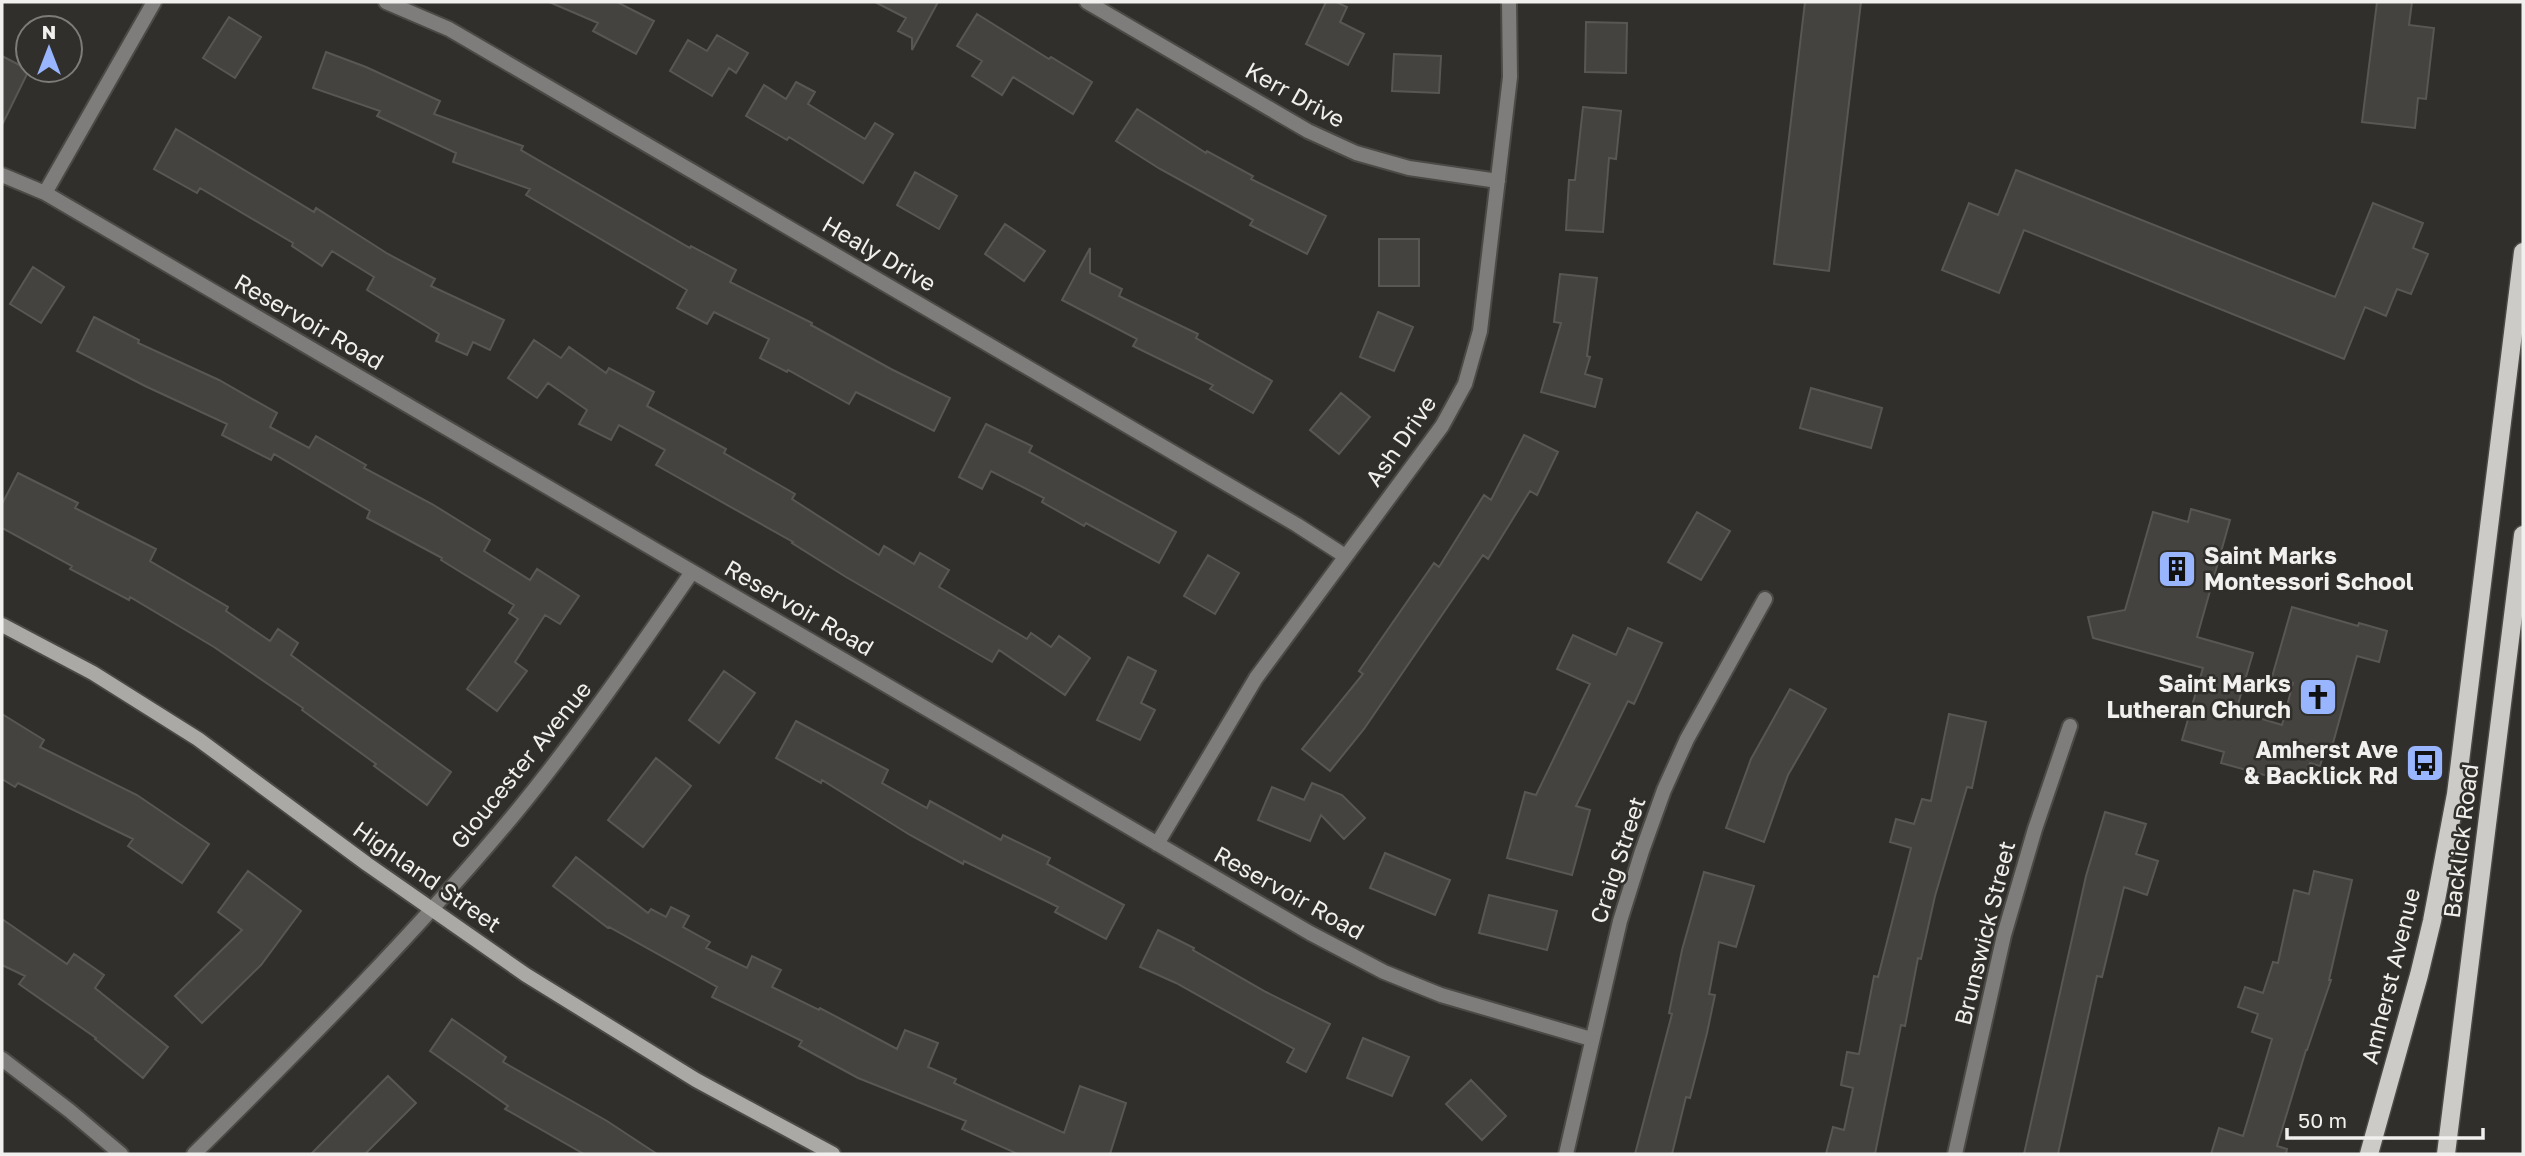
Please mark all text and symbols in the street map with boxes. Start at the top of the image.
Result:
north arrow [14,14,84,84]
text: N [42,20,56,43]
street label: Kerr Drive [1241,55,1350,133]
street label: Healy Drive [818,209,941,297]
street label: Reservoir Road [230,267,389,375]
street label: Ash Drive [1359,390,1442,491]
place label: Saint Marks Montessori School [2204,541,2414,595]
building icon: Saint Marks Montessori School [2156,548,2198,590]
street label: Reservoir Road [720,553,879,661]
place label: Saint Marks Lutheran Church [2106,669,2291,723]
street label: Gloucester Avenue [444,675,596,854]
church icon: Saint Marks Lutheran Church [2297,676,2339,718]
place label: Amherst Ave & Backlick Rd [2244,735,2398,789]
bus stop icon: Amherst Ave & Backlick Rd [2404,742,2446,784]
street label: Backlick Road [2437,762,2483,920]
street label: Craig Street [1583,793,1651,927]
street label: Highland Street [348,815,507,938]
street label: Brunswick Street [1948,838,2020,1028]
street label: Reservoir Road [1209,839,1369,945]
street label: Amherst Avenue [2355,885,2425,1067]
scale bar [2287,1096,2483,1140]
text: 50 m [2298,1107,2347,1133]

